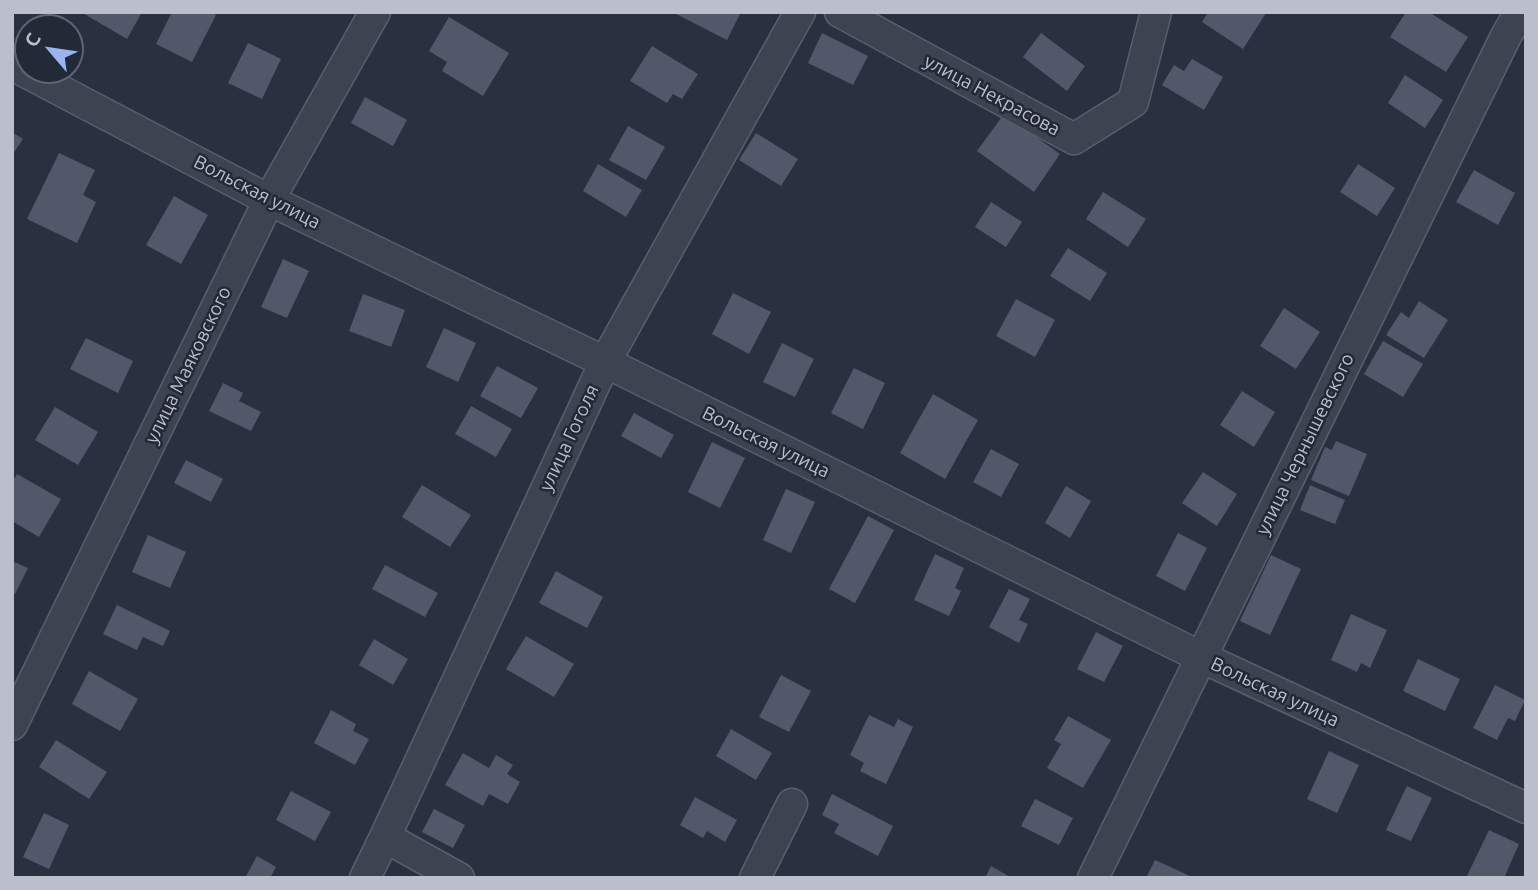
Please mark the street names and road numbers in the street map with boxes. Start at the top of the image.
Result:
street label: улица Некрасова [920,50,1064,140]
street label: Вольская улица [190,150,324,234]
street label: улица Маяковского [140,283,236,447]
street label: улица Чернышевского [1251,349,1359,539]
street label: улица Гоголя [534,381,604,495]
street label: Вольская улица [699,401,833,483]
street label: Вольская улица [1207,652,1343,732]

